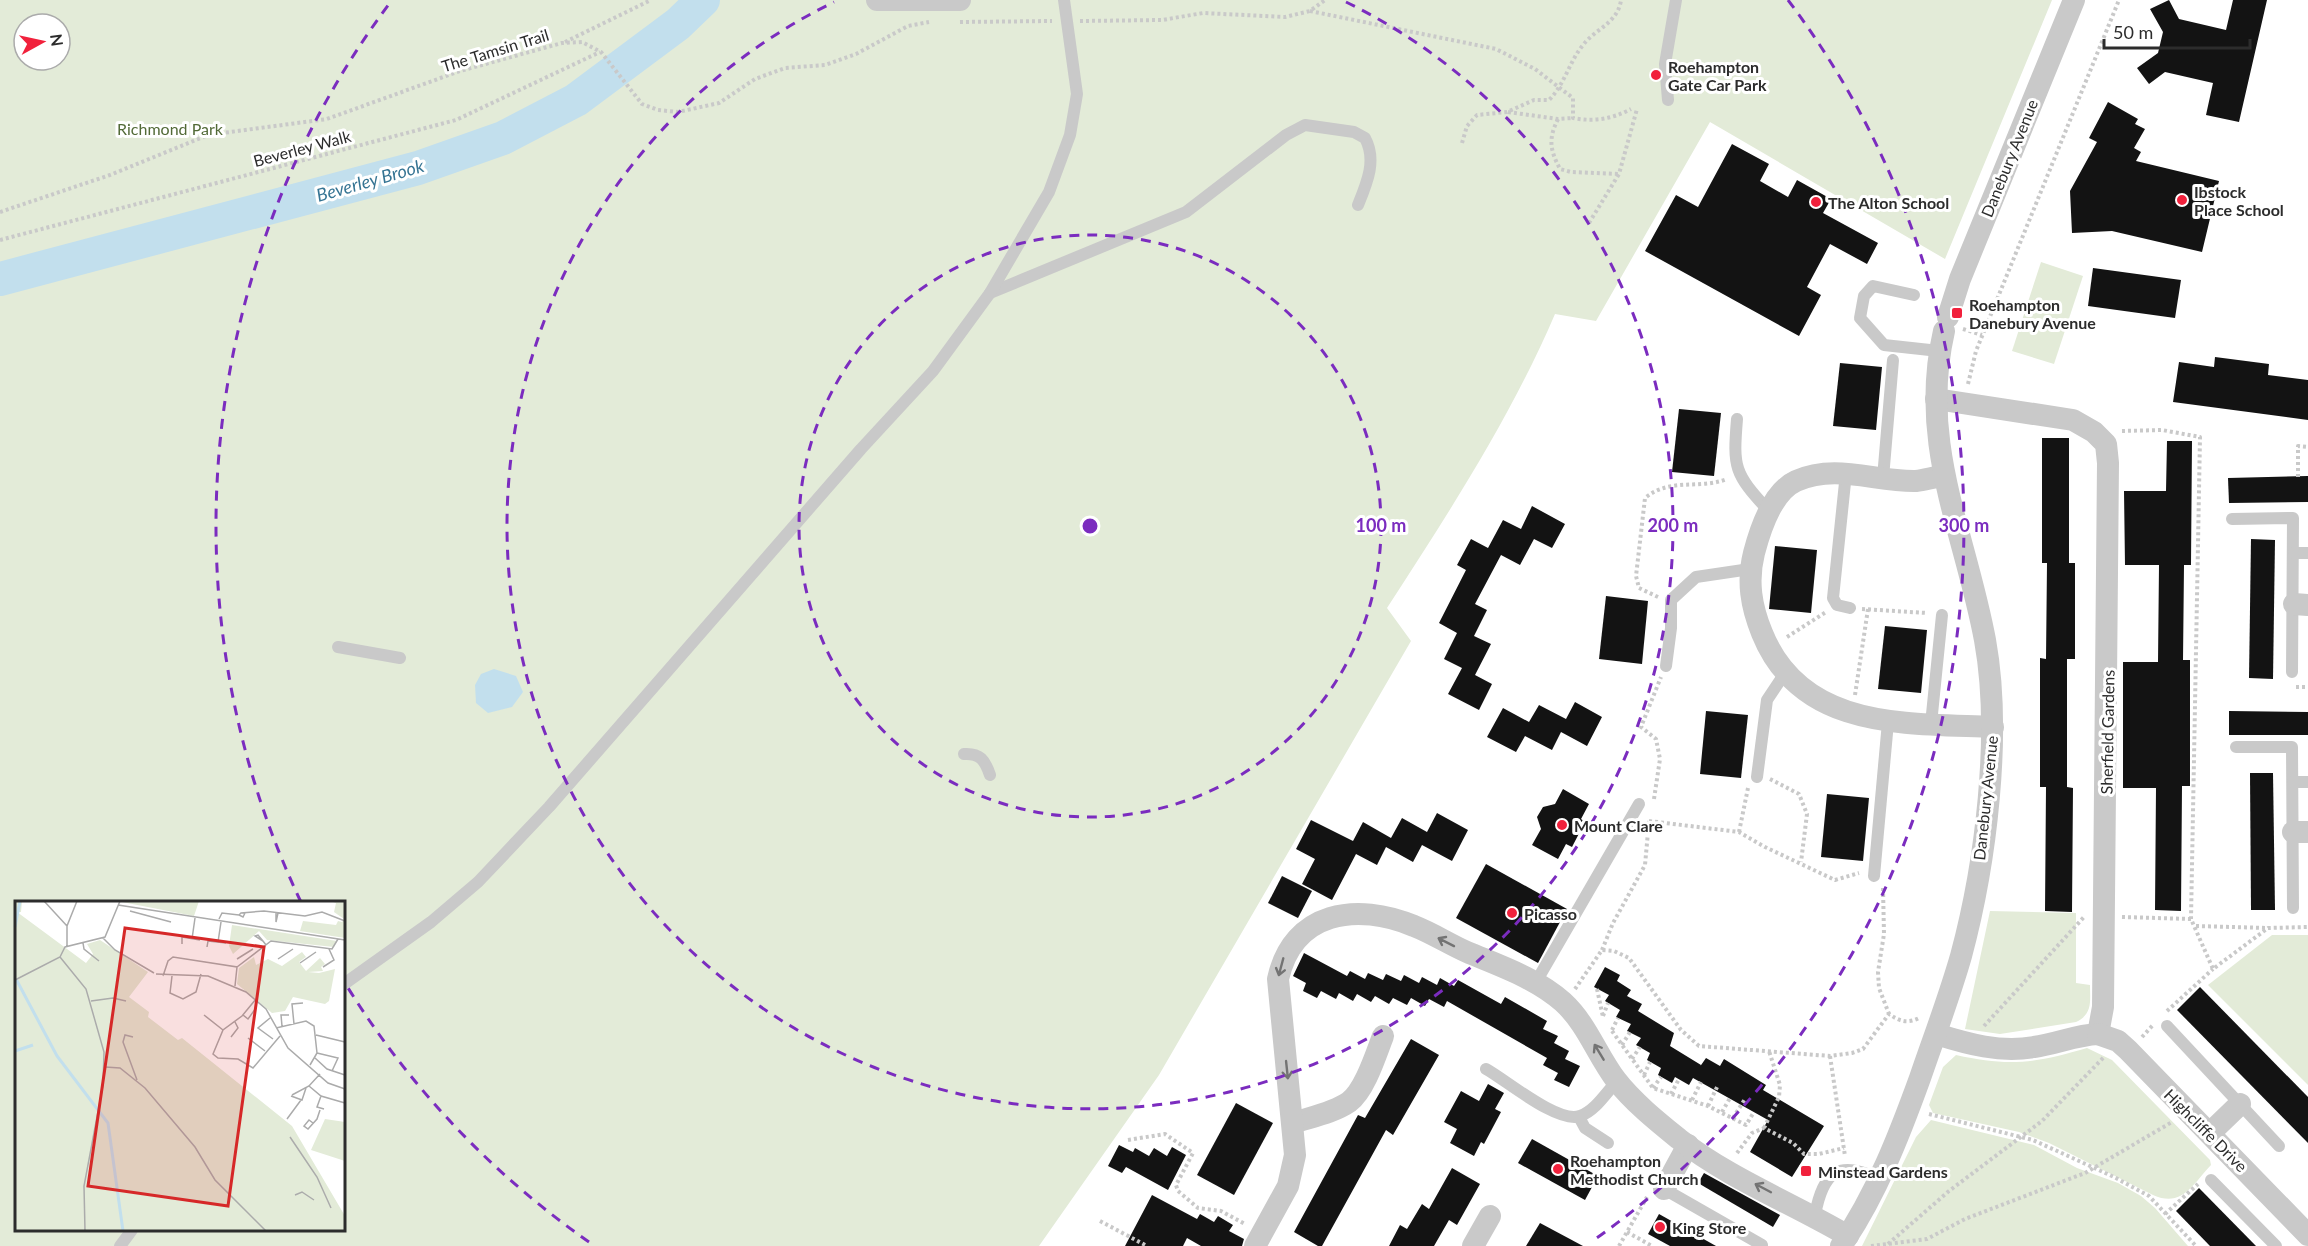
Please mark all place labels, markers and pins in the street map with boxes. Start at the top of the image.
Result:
place label: Roehampton Gate Car Park [1668,57,1767,94]
marker: Roehampton Gate Car Park [1649,68,1663,82]
place label: Ibstock Place School [2194,182,2284,219]
place label: The Alton School [1828,193,1949,212]
marker: Ibstock Place School [2175,193,2189,207]
marker: The Alton School [1809,195,1823,209]
place label: Roehampton Danebury Avenue [1969,295,2096,332]
marker: Roehampton Danebury Avenue [1950,306,1964,320]
centre of rings [1080,516,1100,536]
place label: Mount Clare [1574,816,1663,835]
marker: Mount Clare [1555,818,1569,832]
place label: Picasso [1524,904,1577,923]
marker: Picasso [1505,906,1519,920]
place label: Roehampton Methodist Church [1570,1151,1699,1188]
marker: Roehampton Methodist Church [1551,1162,1565,1176]
place label: Minstead Gardens [1818,1162,1948,1181]
marker: Minstead Gardens [1799,1164,1813,1178]
place label: King Store [1672,1218,1747,1237]
marker: King Store [1653,1220,1667,1234]

